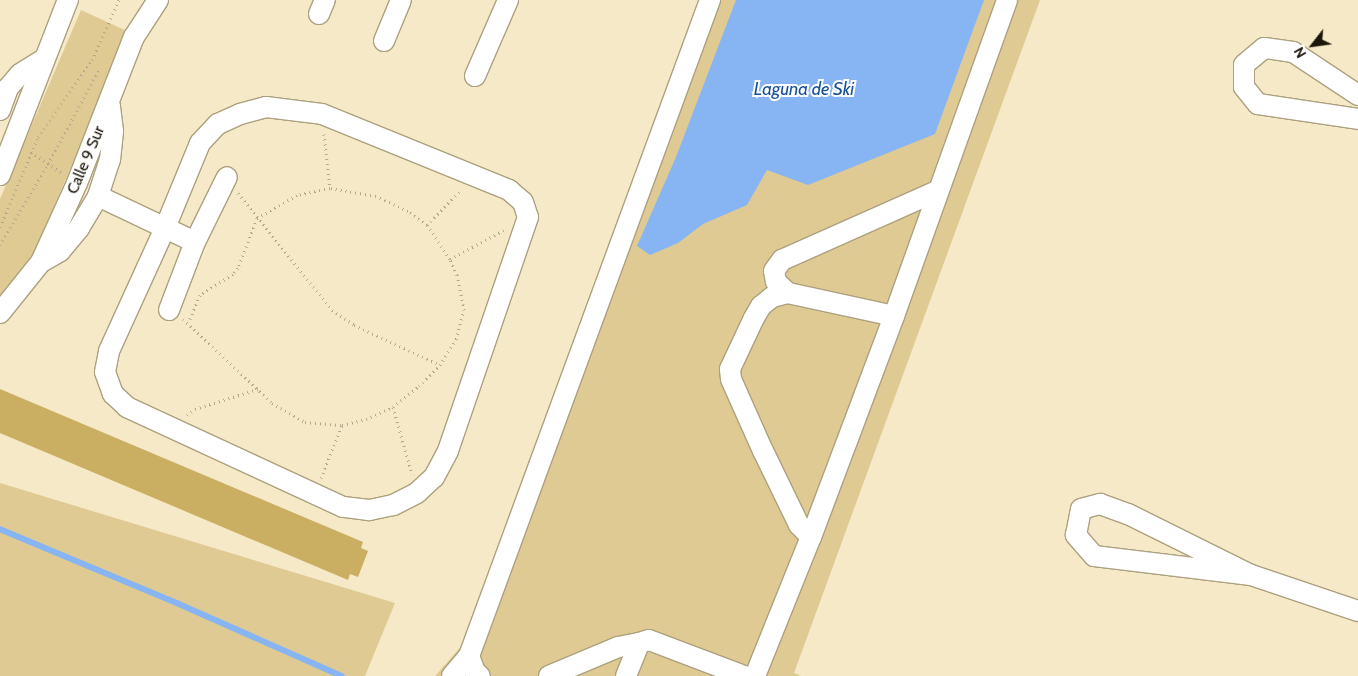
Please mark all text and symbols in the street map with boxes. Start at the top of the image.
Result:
north arrow [1288,20,1338,70]
text: N [1290,44,1310,61]
water label: Laguna de Ski [754,78,854,100]
street label: Calle 9 Sur [63,123,109,197]

